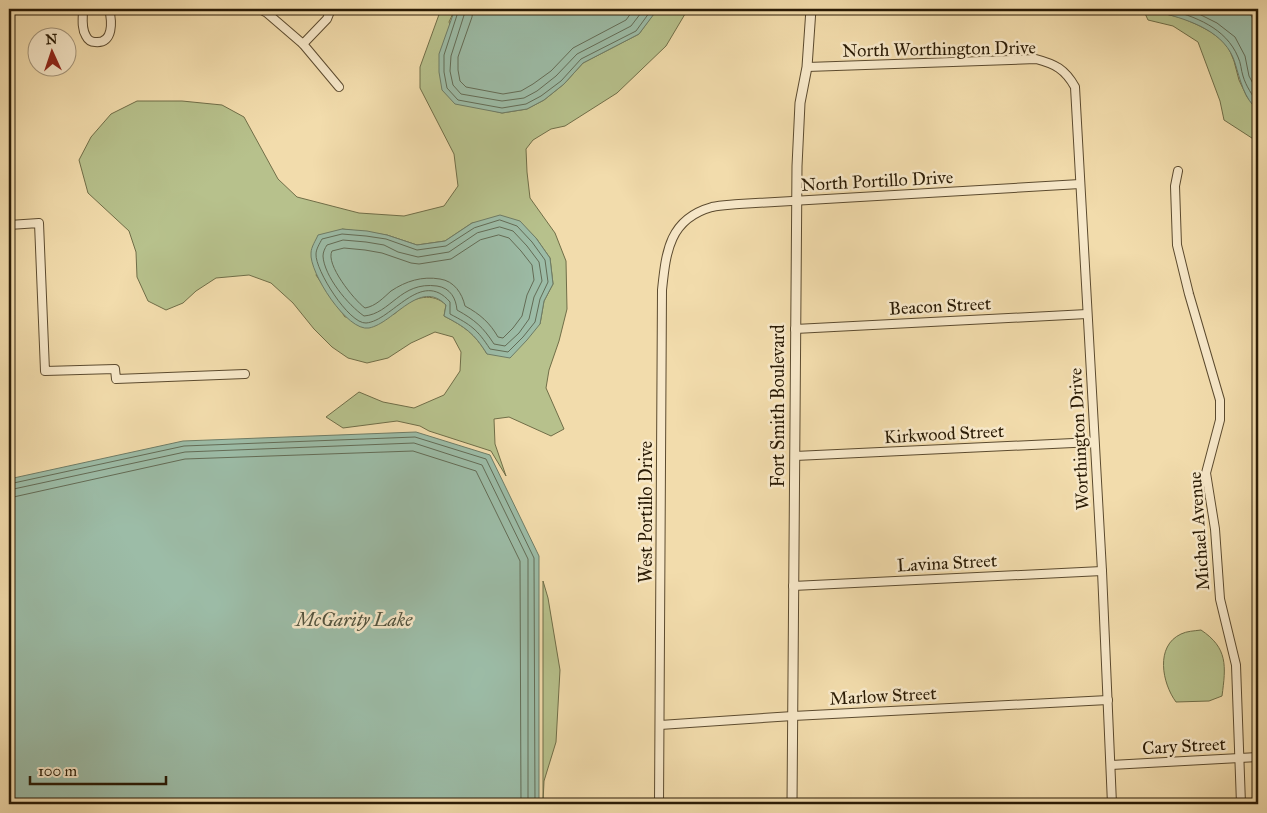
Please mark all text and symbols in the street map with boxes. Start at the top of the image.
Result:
north arrow [28,28,78,78]
text: N [45,31,58,48]
street label: North Worthington Drive [842,36,1036,63]
street label: North Portillo Drive [800,166,954,196]
street label: Beacon Street [888,292,992,320]
street label: Fort Smith Boulevard [767,325,789,487]
street label: Worthington Drive [1064,367,1095,511]
street label: Kirkwood Street [883,420,1005,448]
street label: West Portillo Drive [635,441,657,583]
street label: Michael Avenue [1184,471,1214,591]
street label: Lavina Street [896,549,998,577]
water label: McGarity Lake [294,608,413,631]
street label: Marlow Street [829,682,938,710]
street label: Cary Street [1142,733,1227,759]
scale bar [30,753,166,785]
text: 100 m [38,762,78,780]

